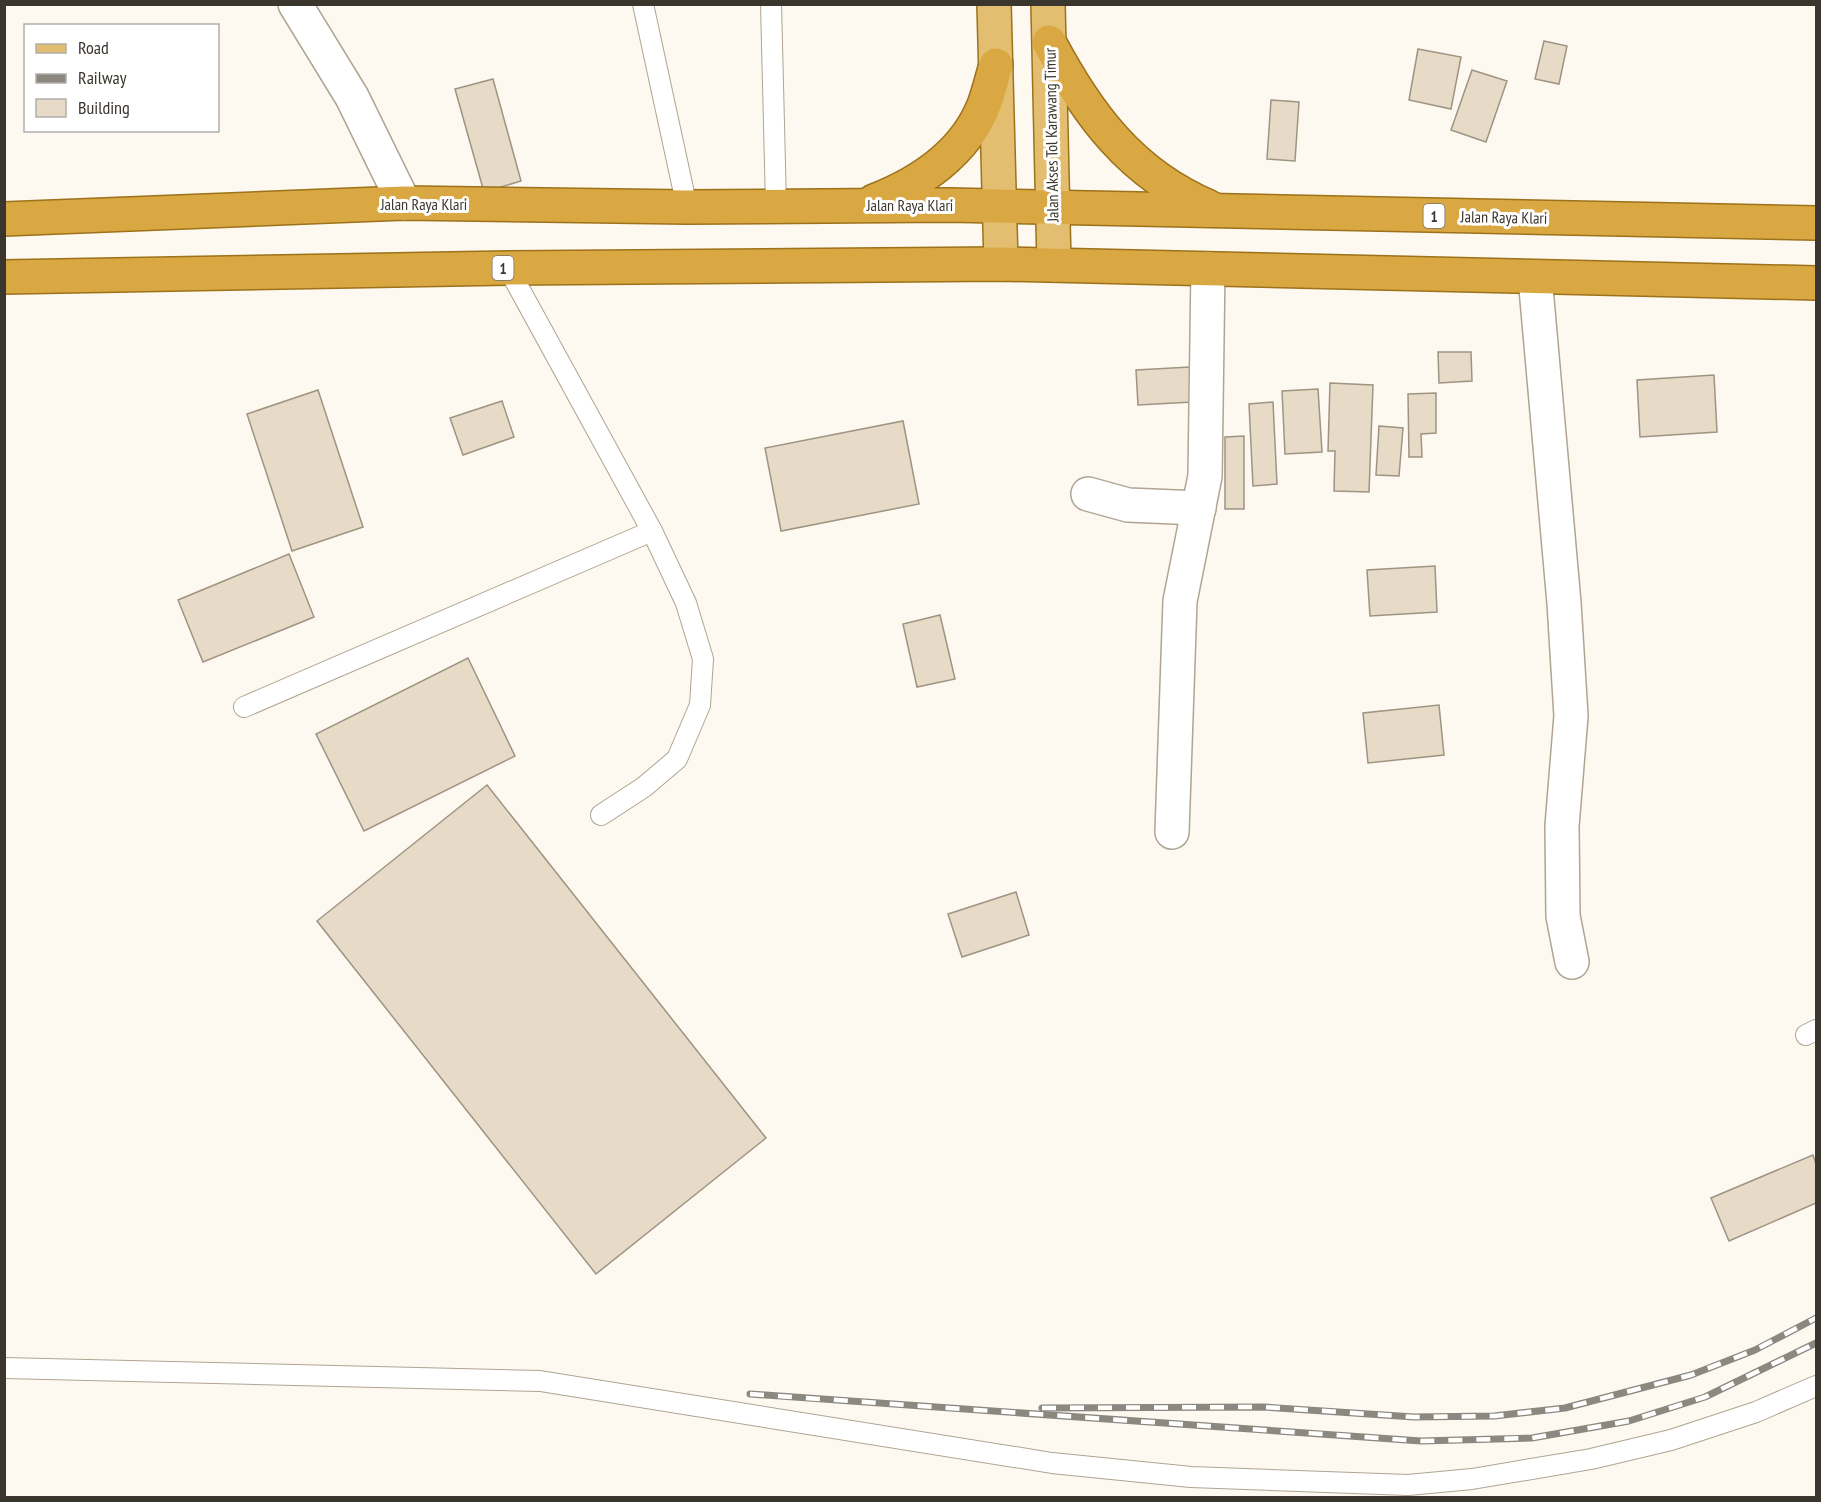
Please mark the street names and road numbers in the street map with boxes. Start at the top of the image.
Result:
street label: Jalan Akses Tol Karawang Timur [1039,47,1063,223]
street label: Jalan Raya Klari [380,194,467,214]
street label: Jalan Raya Klari [866,195,953,215]
road number: 1 [1424,204,1444,228]
street label: Jalan Raya Klari [1460,206,1547,228]
road number: 1 [492,256,514,280]

